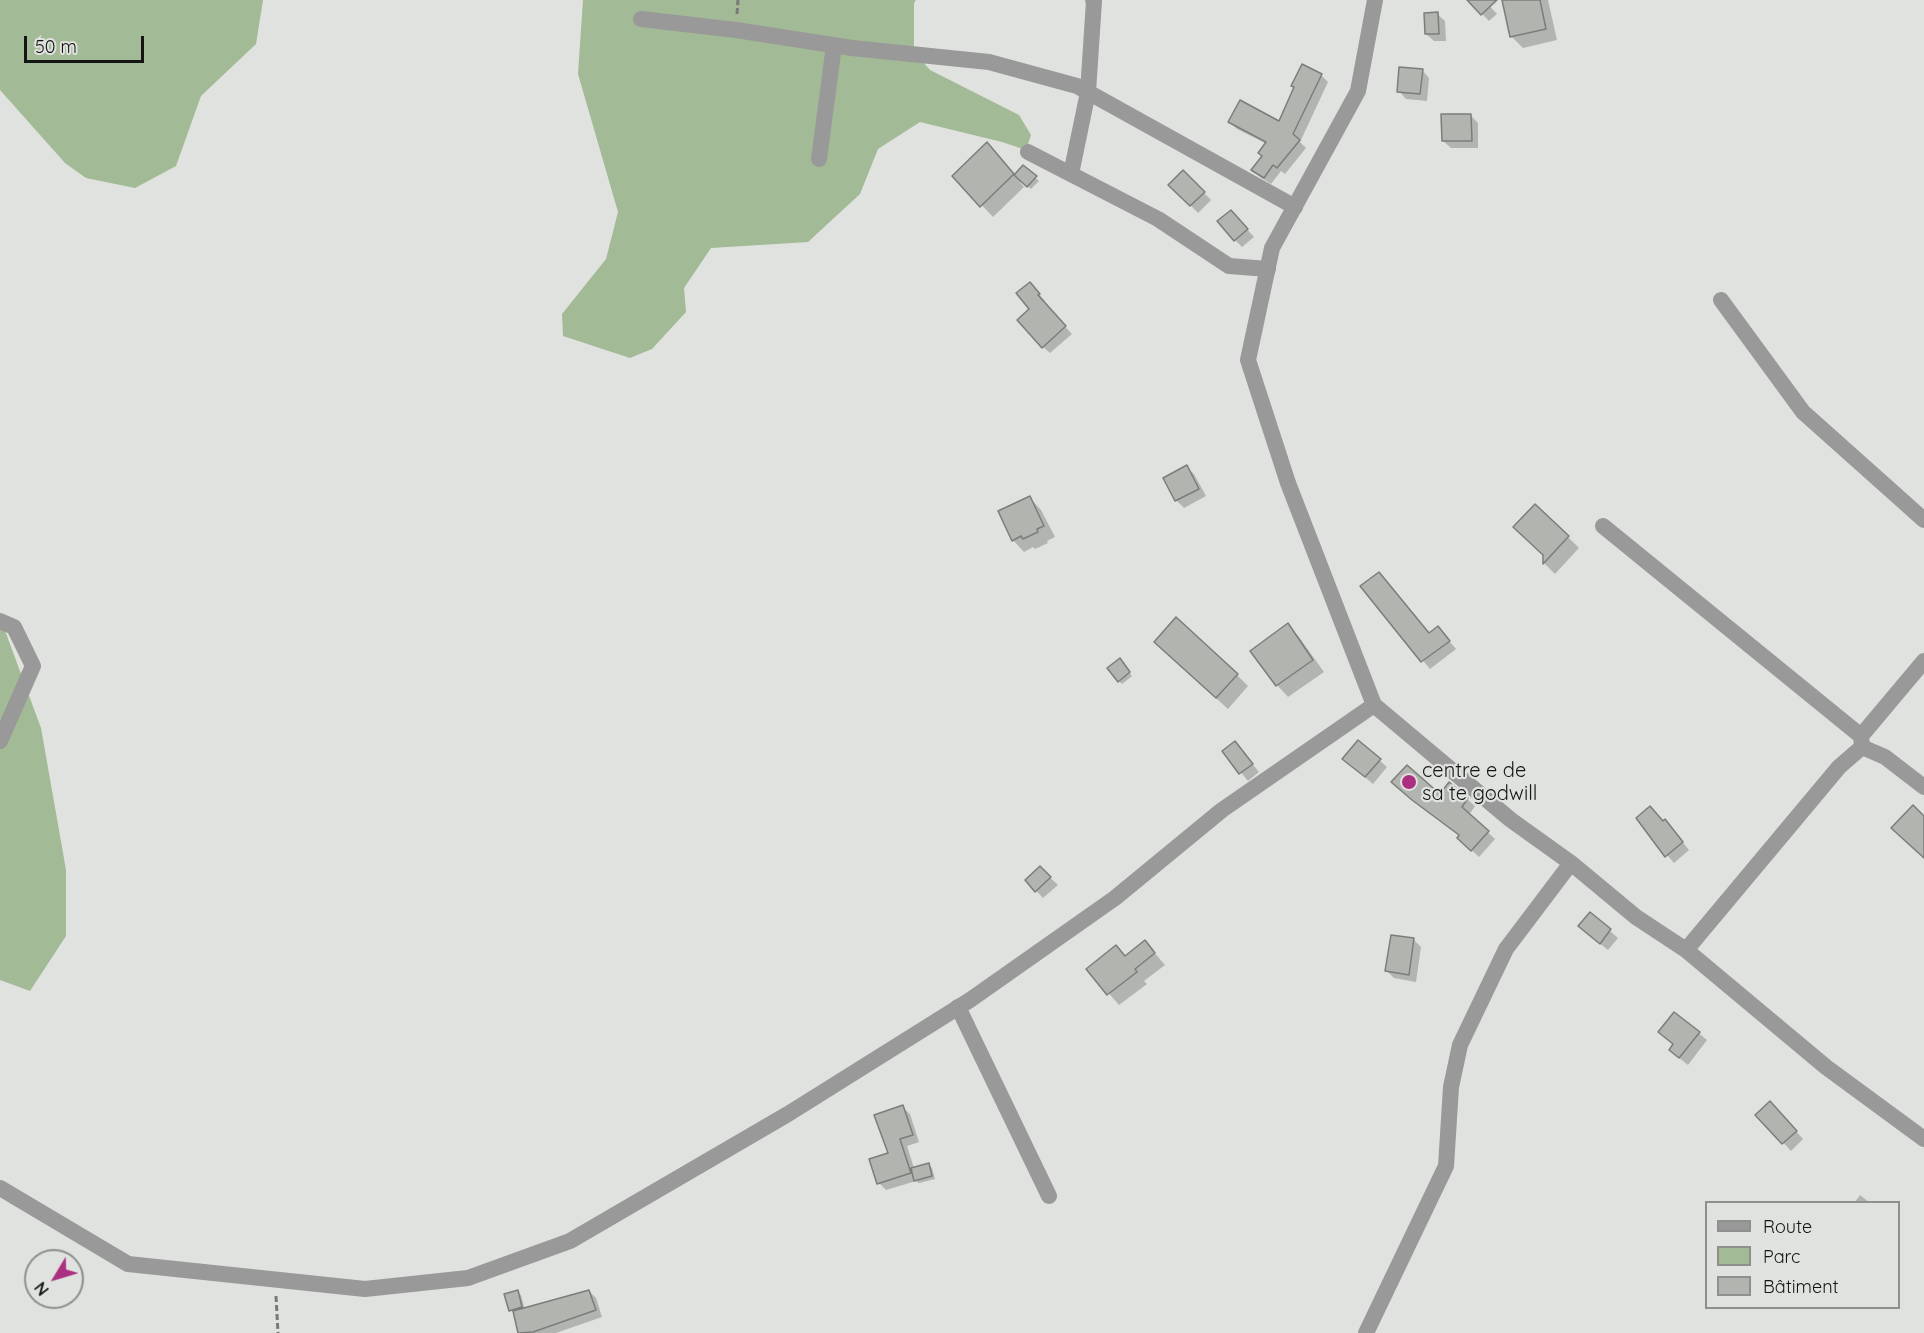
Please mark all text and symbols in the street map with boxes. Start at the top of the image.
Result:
scale bar [27,24,147,62]
text: 50 m [35,35,77,58]
place label: centre e de sa te godwill [1422,759,1537,806]
marker: centre e de sa te godwill [1400,773,1418,791]
legend [1705,1201,1900,1309]
text: Route [1763,1215,1812,1238]
text: Parc [1763,1245,1800,1268]
north arrow [24,1249,84,1309]
text: Bâtiment [1763,1275,1839,1298]
text: N [30,1278,53,1300]

